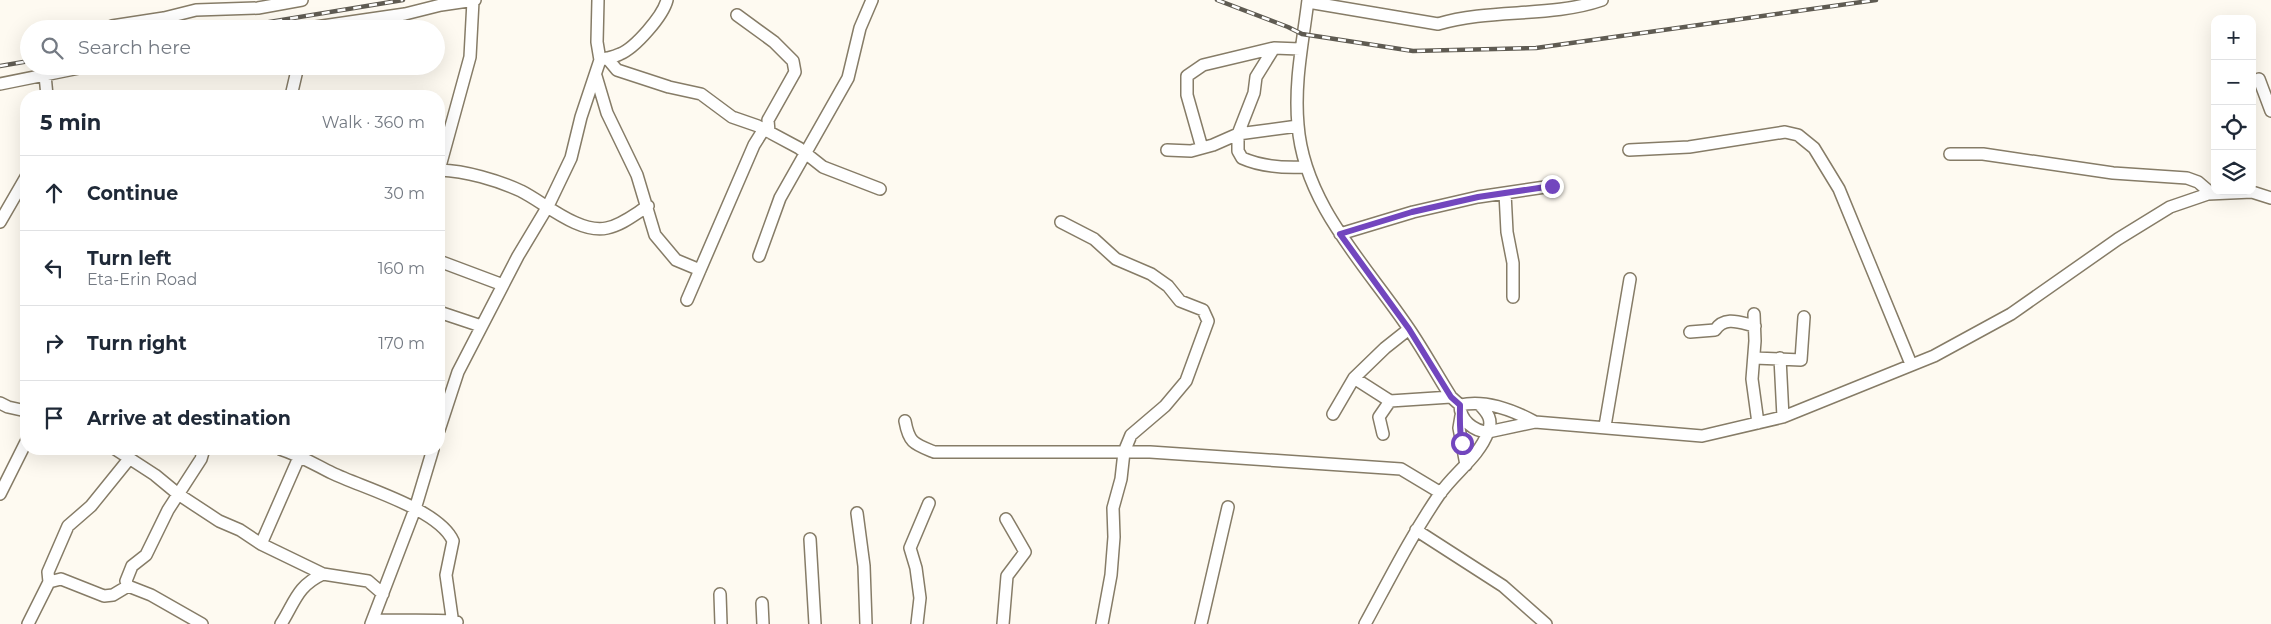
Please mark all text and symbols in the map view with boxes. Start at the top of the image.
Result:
map controls [2211,15,2256,195]
button: + [2211,15,2256,60]
search box [20,20,445,75]
icon: search [38,34,66,62]
text: Search here [78,36,191,59]
button: − [2211,60,2256,105]
button: locate [2211,105,2256,150]
text: 5 min [40,110,101,135]
text: Walk · 360 m [322,113,425,132]
button: layers [2211,150,2256,195]
route end [1541,175,1564,198]
icon: ahead [40,179,68,207]
text: Continue [87,182,178,205]
text: 30 m [384,184,425,203]
text: Turn left [87,247,172,270]
icon: left [40,254,68,282]
text: 160 m [378,259,425,278]
text: Eta-Erin Road [87,270,197,289]
icon: right [40,329,68,357]
text: Turn right [87,332,187,355]
text: 170 m [378,334,425,353]
icon: arrive [40,404,68,432]
text: Arrive at destination [87,407,291,430]
route start [1451,432,1474,455]

